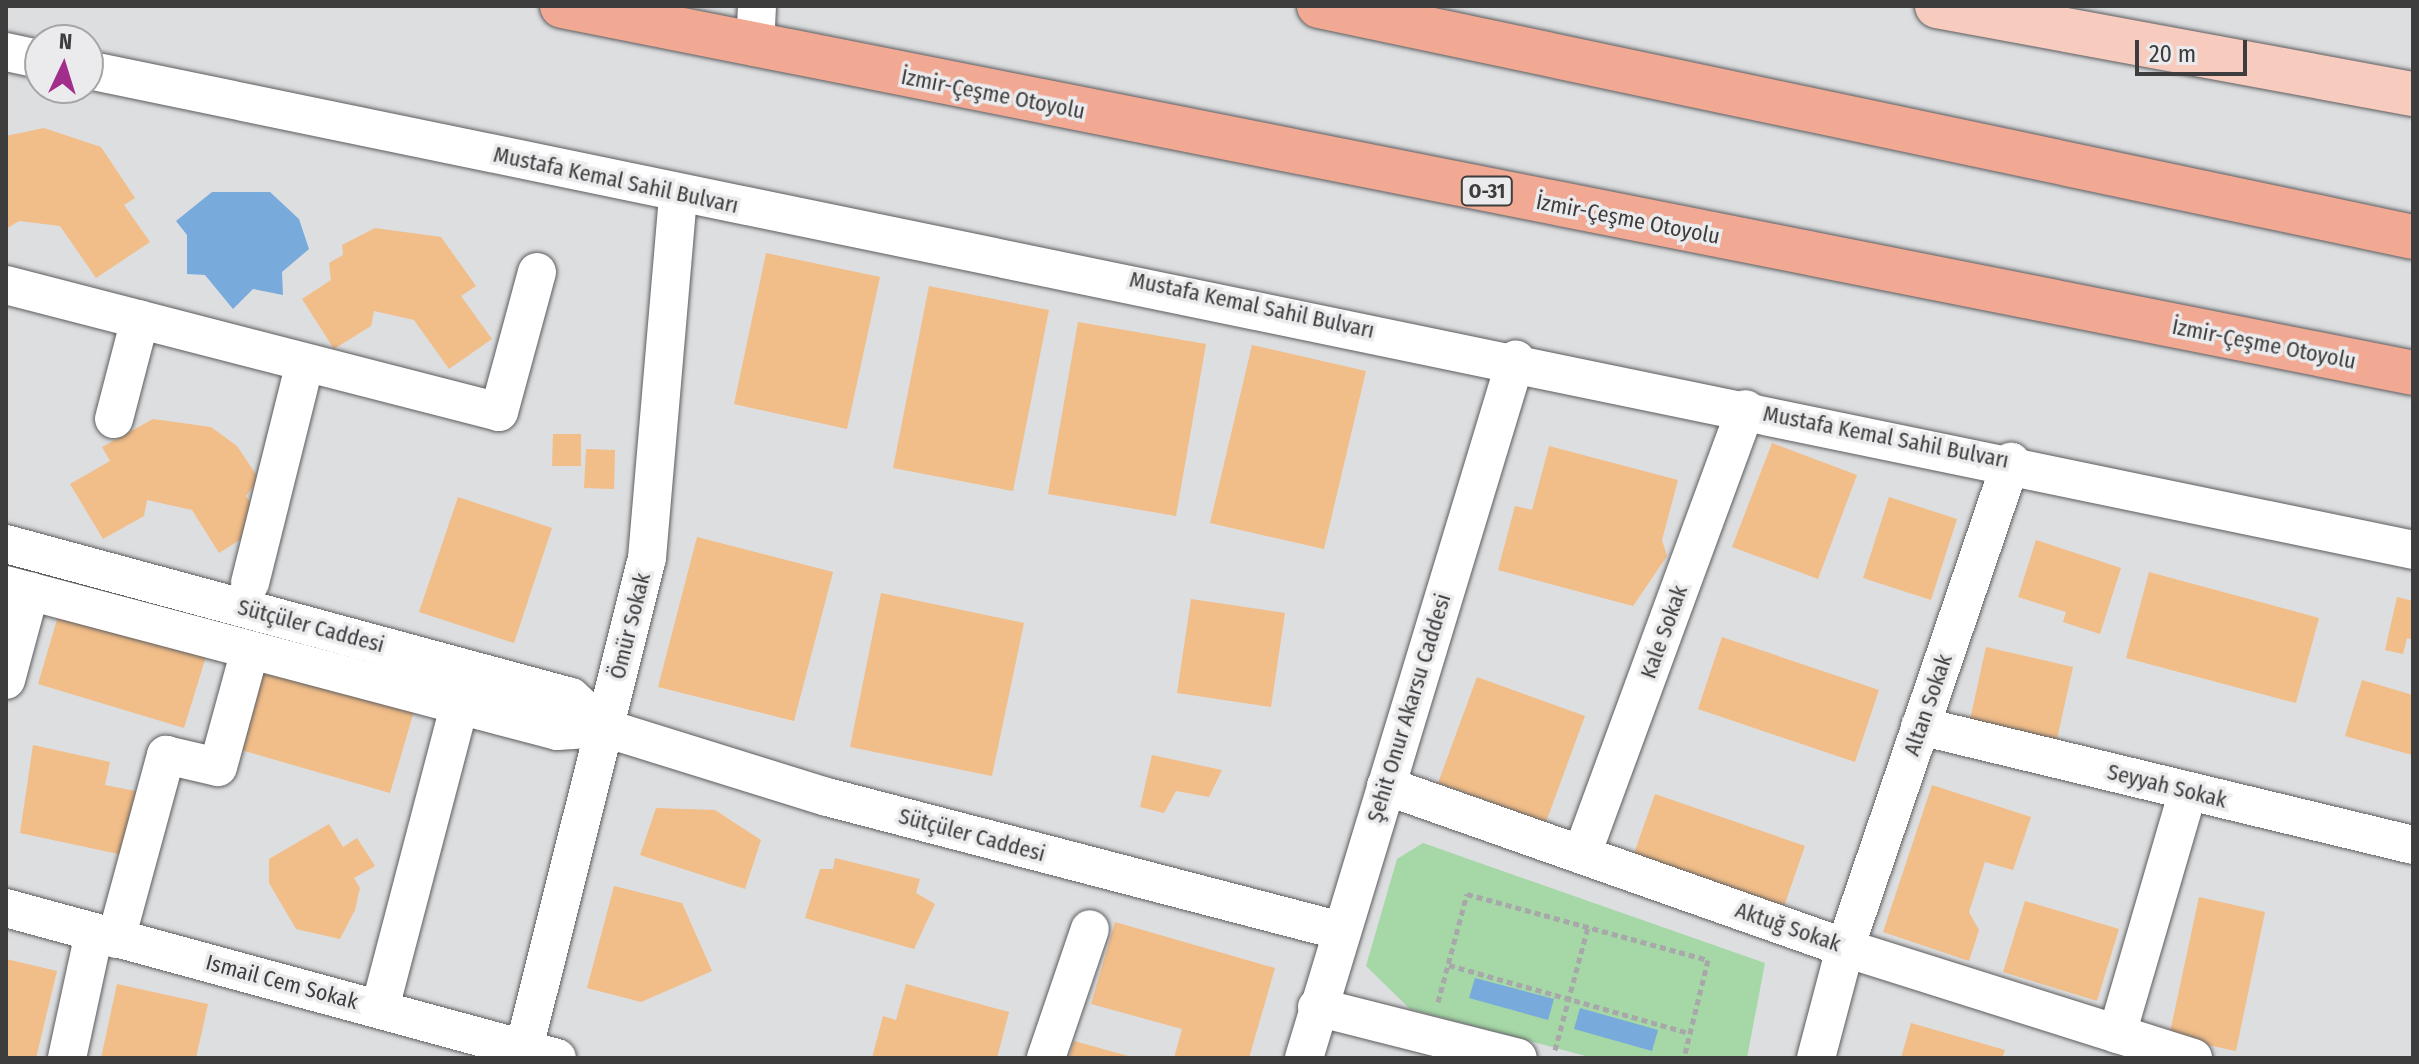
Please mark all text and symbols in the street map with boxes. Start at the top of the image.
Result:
north arrow [24,24,104,104]
scale bar [2139,24,2251,74]
text: N [58,28,73,55]
text: 20 m [2149,40,2196,68]
street label: İzmir-Çeşme Otoyolu [899,63,1087,125]
street label: Mustafa Kemal Sahil Bulvarı [491,141,741,219]
road number: O-31 [1459,175,1515,207]
street label: İzmir-Çeşme Otoyolu [1534,188,1722,250]
street label: Mustafa Kemal Sahil Bulvarı [1127,266,1377,344]
street label: İzmir-Çeşme Otoyolu [2170,313,2358,375]
street label: Mustafa Kemal Sahil Bulvarı [1761,400,2011,474]
street label: Ömür Sokak [604,570,656,682]
street label: Kale Sokak [1635,582,1693,682]
street label: Şehit Onur Akarsu Caddesi [1362,590,1456,826]
street label: Sütçüler Caddesi [235,594,387,658]
street label: Altan Sokak [1898,651,1958,759]
street label: Seyyah Sokak [2105,758,2229,814]
street label: Sütçüler Caddesi [896,803,1048,867]
street label: Aktuğ Sokak [1732,897,1844,957]
street label: Ismail Cem Sokak [203,949,361,1015]

